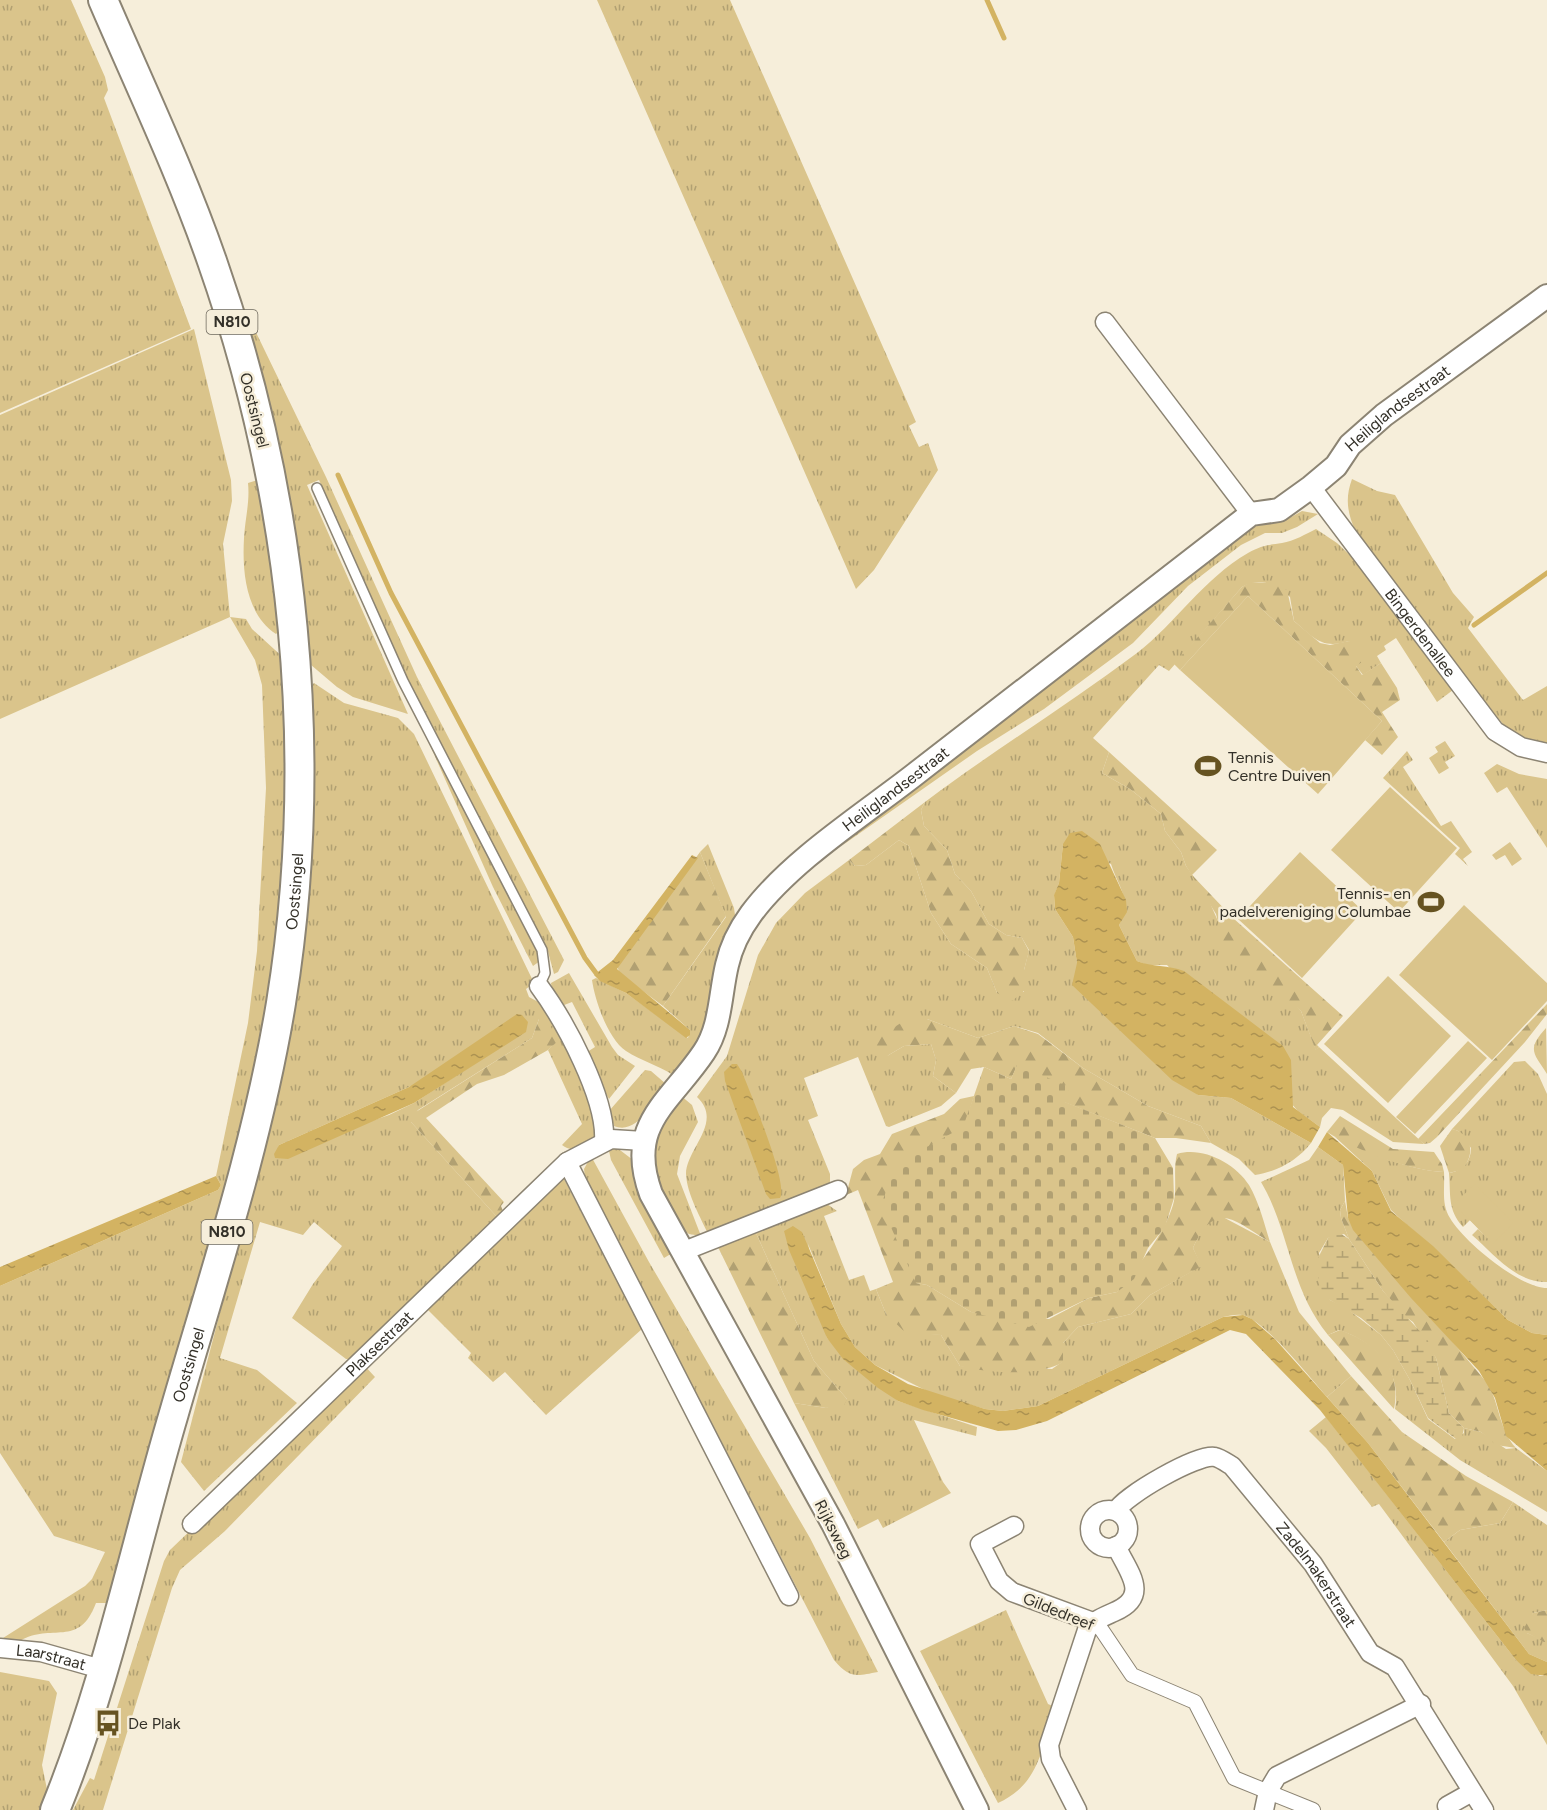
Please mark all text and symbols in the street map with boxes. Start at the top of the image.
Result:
road number: N810 [206,310,258,334]
street label: Heiliglandsestraat [1341,361,1454,455]
street label: Oostsingel [236,370,273,450]
street label: Bingerdenallee [1381,585,1460,681]
street label: Heiliglandsestraat [839,743,953,835]
place label: Tennis Centre Duiven [1228,748,1331,785]
sports icon: Tennis Centre Duiven [1193,751,1223,781]
street label: Oostsingel [282,853,307,931]
place label: Tennis- en padelvereniging Columbae [1220,884,1411,921]
sports icon: Tennis- en padelvereniging Columbae [1416,887,1446,917]
road number: N810 [202,1220,252,1244]
street label: Plaksestraat [342,1307,417,1381]
street label: Oostsingel [169,1325,209,1405]
street label: Rijksweg [811,1497,856,1562]
street label: Zadelmakerstraat [1272,1518,1360,1631]
street label: Gildedreef [1020,1588,1098,1634]
street label: Laarstraat [15,1641,88,1674]
bus stop icon: De Plak [93,1708,123,1738]
place label: De Plak [128,1714,181,1733]

